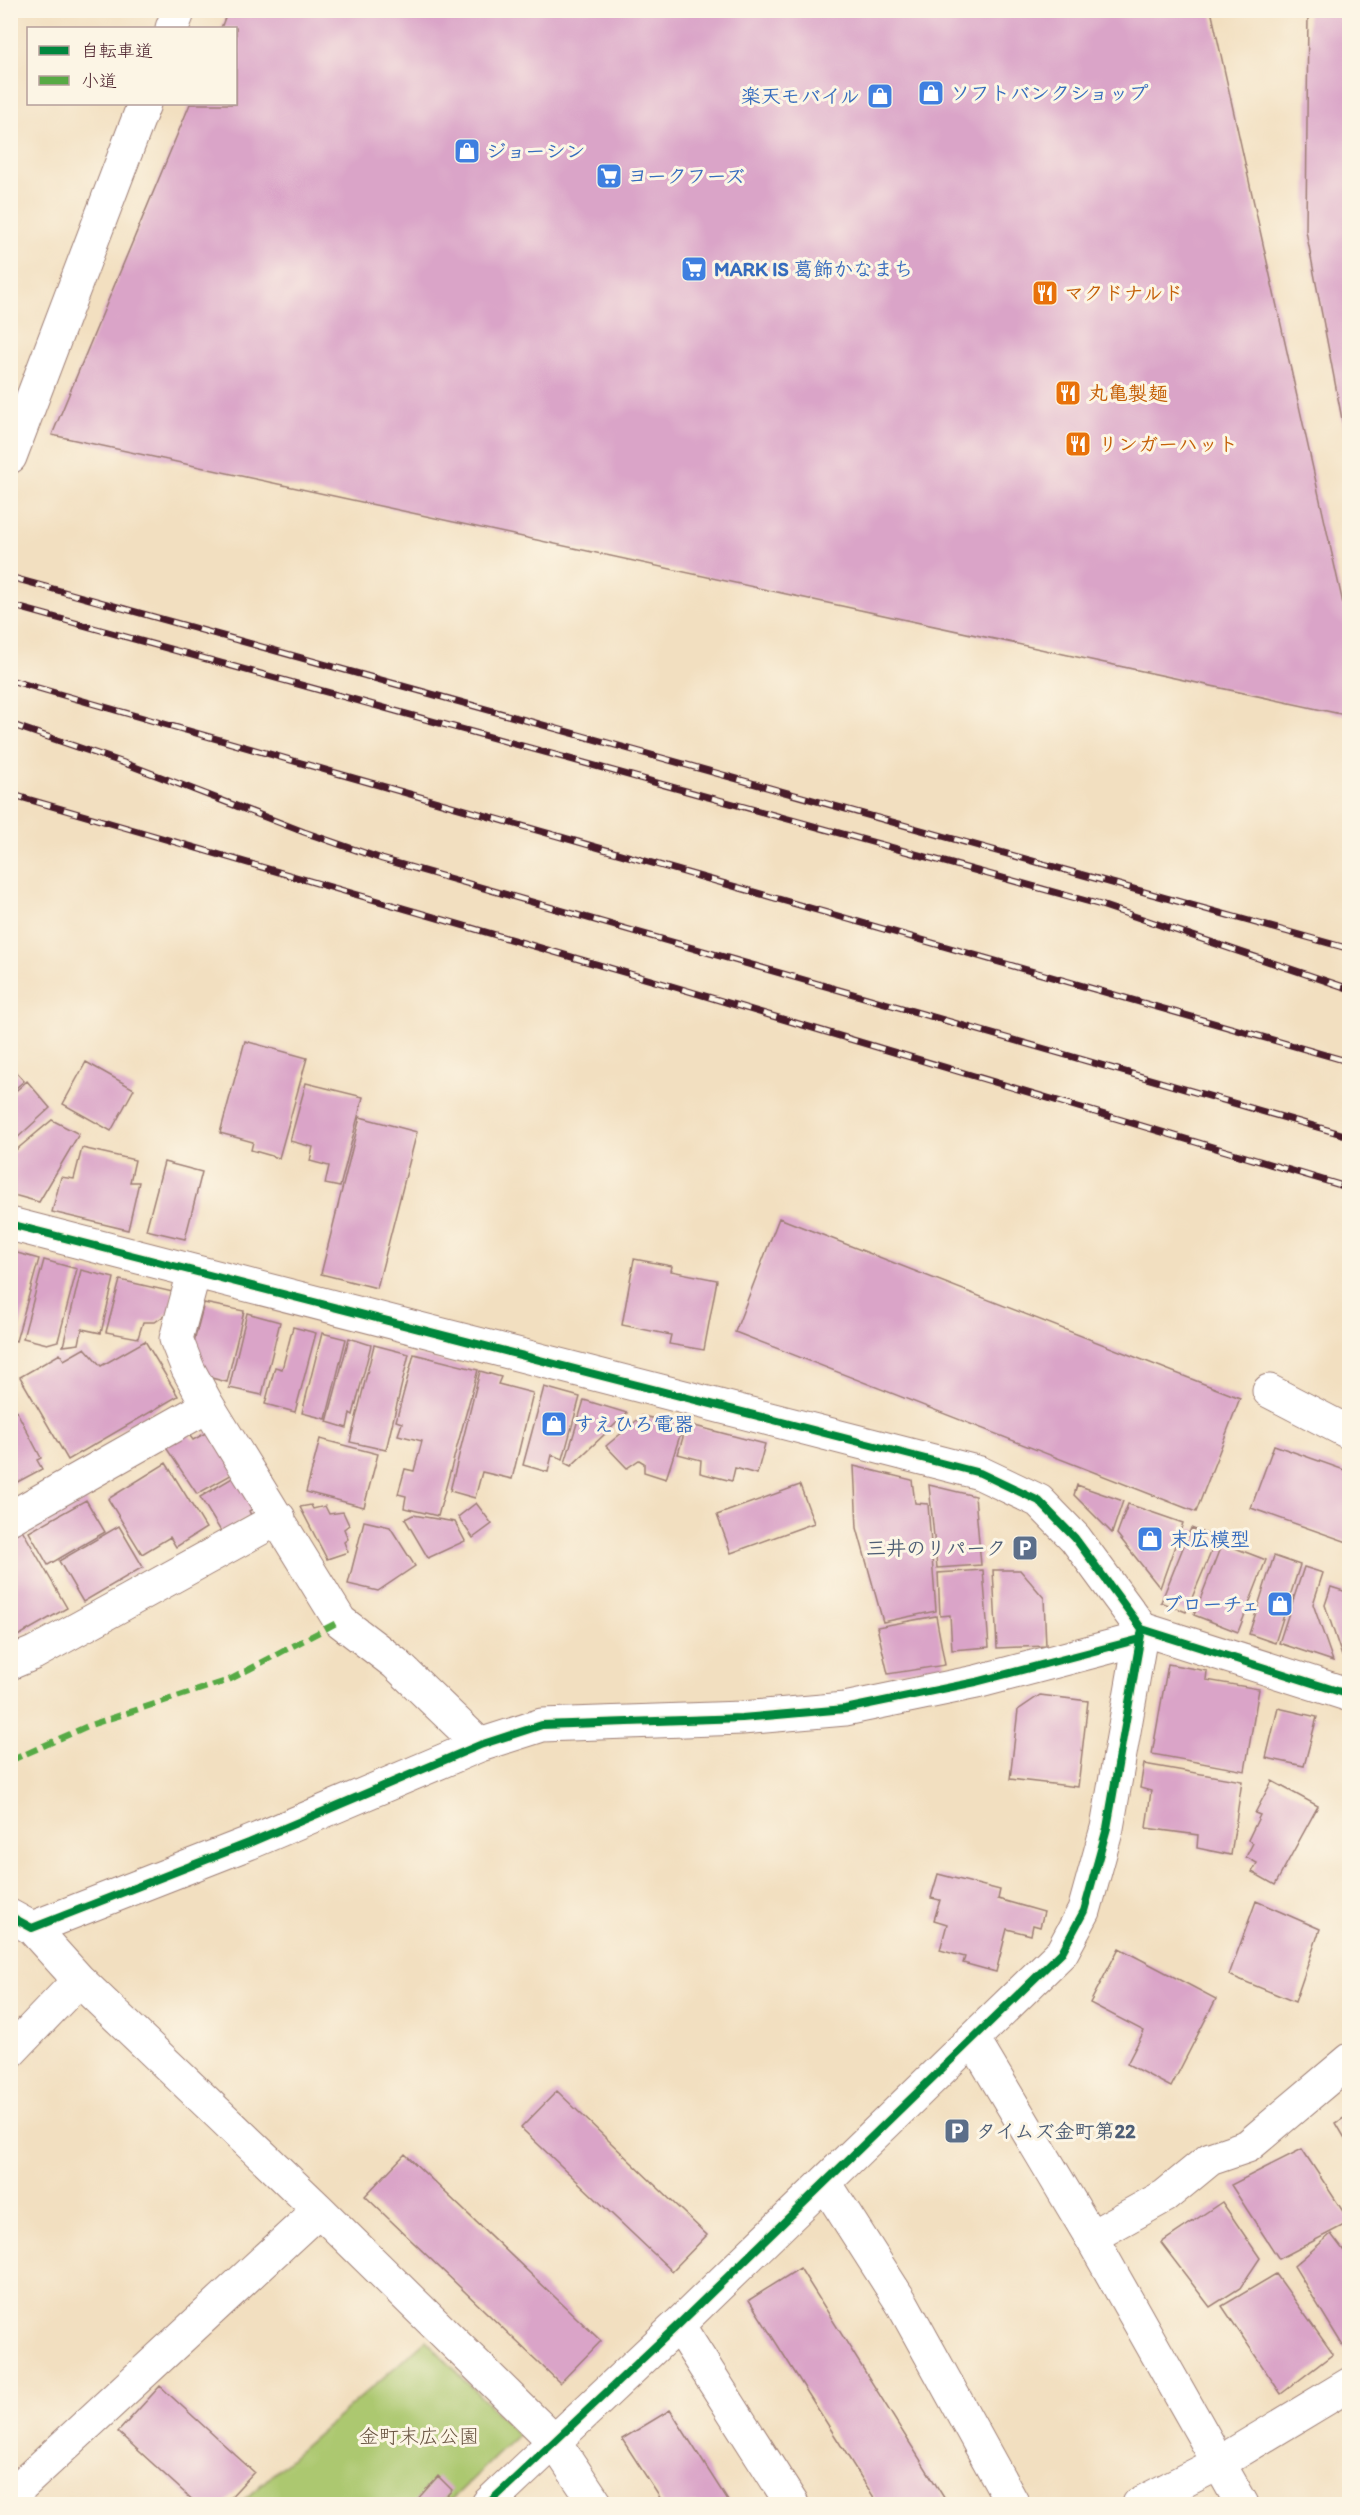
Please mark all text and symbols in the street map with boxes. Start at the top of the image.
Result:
legend [27,27,237,105]
text: 自転車道 [81,40,153,62]
text: 小道 [81,70,117,92]
shop icon: ソフトバンクショップ [916,78,946,108]
shop icon: 楽天モバイル [865,81,895,111]
place label: ソフトバンクショップ [950,81,1148,105]
place label: 楽天モバイル [741,84,860,108]
shop icon: ジョーシン [452,136,482,166]
place label: ジョーシン [486,139,586,163]
supermarket icon: ヨークフーズ [594,161,624,191]
place label: ヨークフーズ [628,164,745,188]
supermarket icon: MARK IS 葛飾かなまち [679,254,709,284]
place label: MARK IS 葛飾かなまち [714,257,913,281]
restaurant icon: マクドナルド [1030,278,1060,308]
place label: マクドナルド [1064,281,1183,305]
restaurant icon: 丸亀製麺 [1053,378,1083,408]
place label: 丸亀製麺 [1088,381,1168,405]
restaurant icon: リンガーハット [1063,429,1093,459]
place label: リンガーハット [1098,432,1238,456]
shop icon: すえひろ電器 [539,1409,569,1439]
place label: すえひろ電器 [574,1412,694,1436]
shop icon: 末広模型 [1135,1524,1165,1554]
place label: 末広模型 [1170,1527,1250,1551]
parking icon: 三井のリパーク [1010,1533,1040,1563]
place label: 三井のリパーク [866,1536,1006,1560]
shop icon: ブローチェ [1265,1589,1295,1619]
place label: ブローチェ [1162,1592,1260,1616]
parking icon: タイムズ金町第22 [942,2116,972,2146]
place label: タイムズ金町第22 [976,2119,1136,2143]
park label: 金町末広公園 [359,2424,479,2448]

